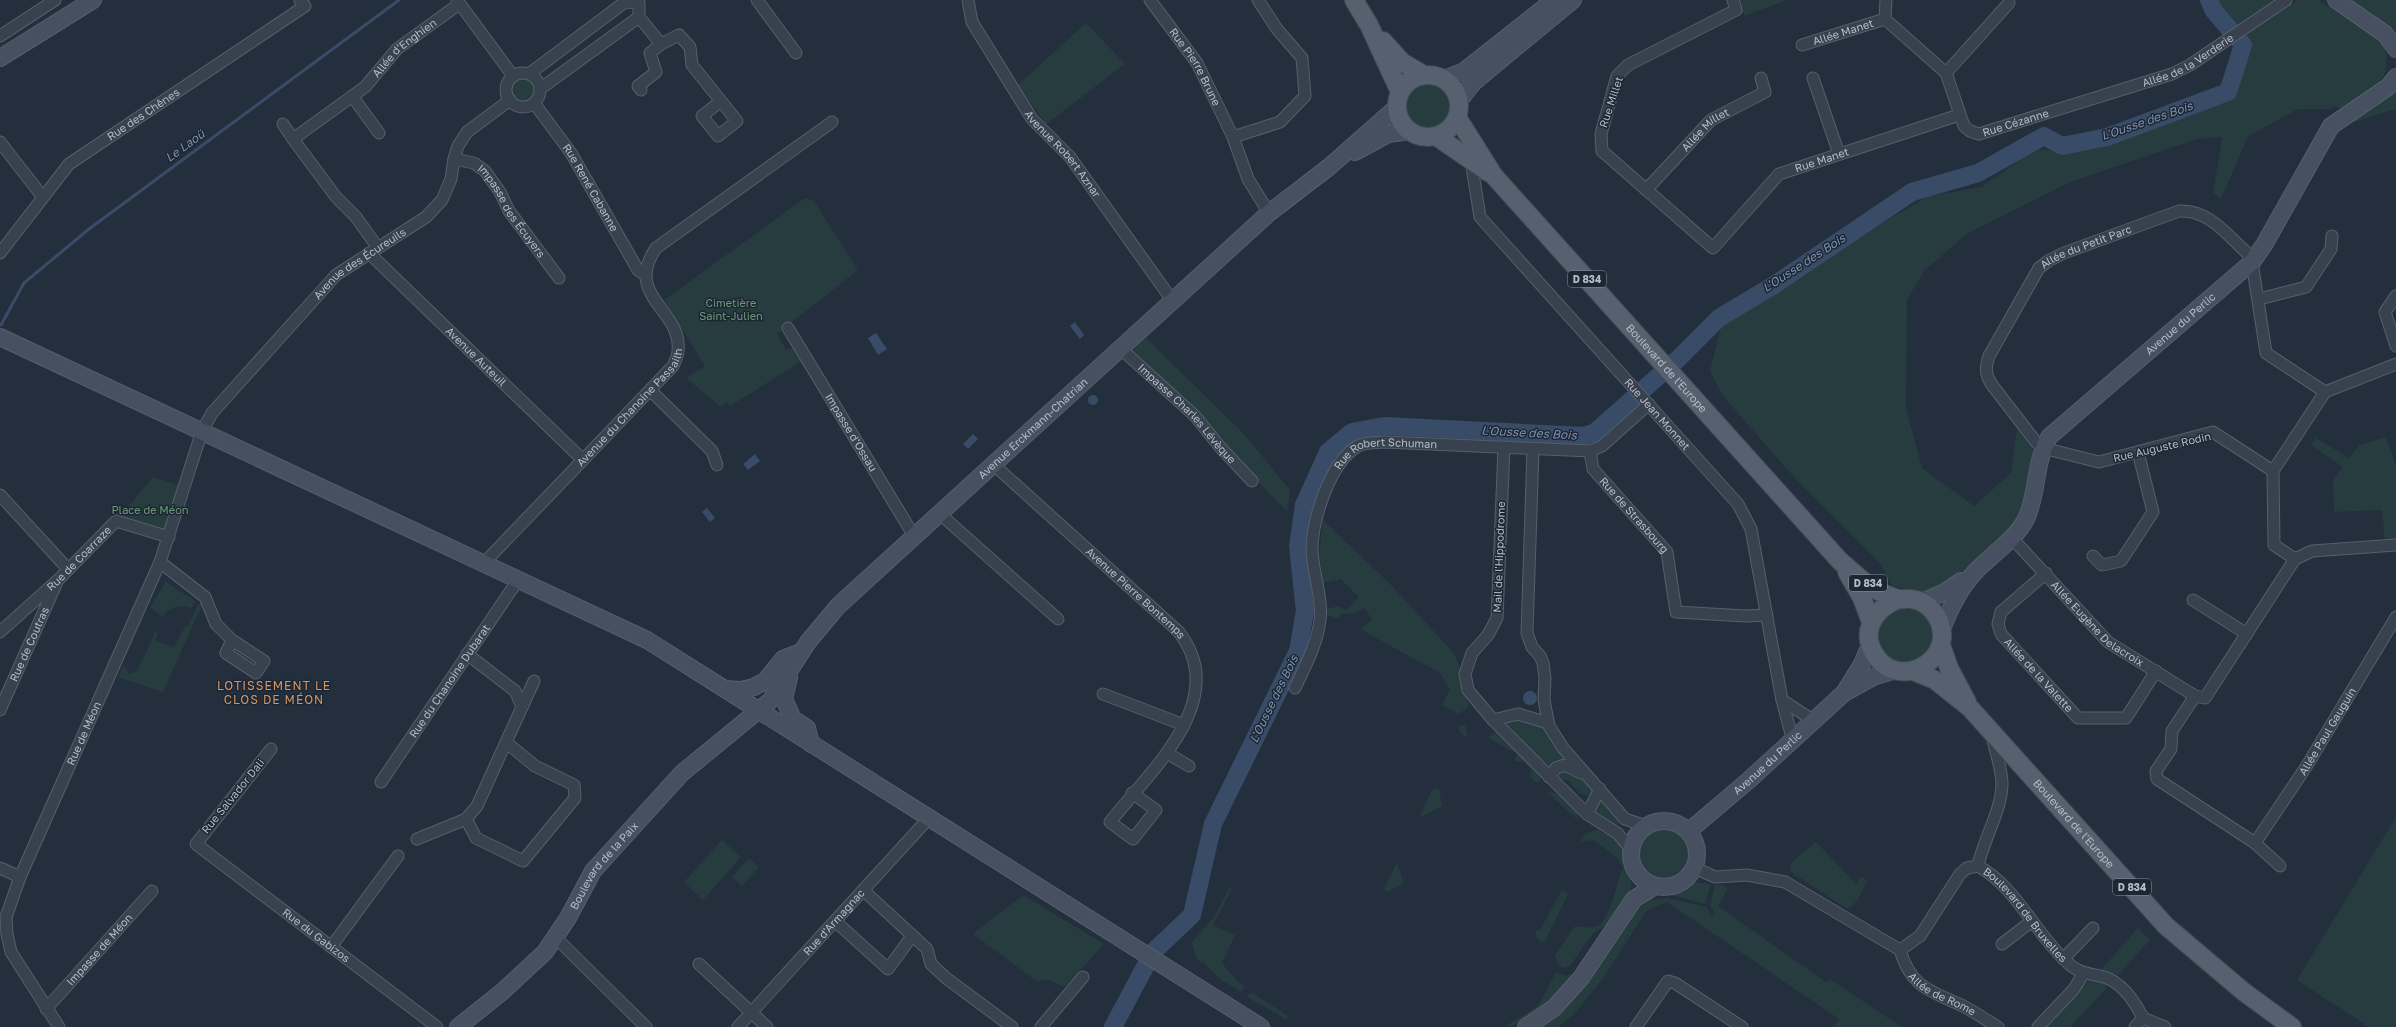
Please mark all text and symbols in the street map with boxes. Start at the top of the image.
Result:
street label: Allée d'Enghien [369,16,439,80]
street label: Allée Manet [1811,16,1875,47]
street label: Rue Pierre Brune [1167,25,1224,108]
street label: Allée de la Verderie [2140,31,2236,89]
street label: Rue Millet [1596,75,1625,129]
street label: Rue des Chênes [104,85,182,143]
water label: L'Ousse des Bois [2099,98,2195,143]
street label: Allée Millet [1678,105,1731,154]
street label: Rue Cézanne [1981,106,2050,139]
street label: Avenue Robert Aznar [1022,108,1104,200]
water label: Le Laoü [162,126,208,165]
street label: Rue René Cabanne [560,141,622,234]
street label: Rue Manet [1793,145,1850,174]
street label: Impasse des Écuyers [476,161,548,260]
street label: Allée du Petit Parc [2037,222,2133,271]
street label: Avenue des Écureuils [310,225,408,302]
water label: L'Ousse des Bois [1760,230,1848,295]
road number: D 834 [1568,271,1606,287]
street label: Avenue du Perlic [2142,290,2218,357]
park label: Cimetière Saint-Julien [699,296,763,322]
street label: Boulevard de l'Europe [1624,321,1710,415]
street label: Avenue Auteuil [443,324,510,389]
street label: Avenue du Chanoine Passailh [573,348,684,469]
street label: Impasse Charles Lévèque [1136,361,1239,466]
street label: Avenue Erckmann-Chatrian [975,375,1090,481]
street label: Rue Jean Monnet [1622,376,1693,452]
street label: Impasse d'Ossau [823,391,880,473]
water label: L'Ousse des Bois [1481,423,1578,443]
street label: Rue Auguste Rodin [2112,429,2212,464]
street label: Rue Robert Schuman [1331,435,1438,472]
street label: Rue de Strasbourg [1597,474,1672,555]
street label: Mail de l'Hippodrome [1490,501,1507,613]
park label: Place de Méon [111,503,189,516]
street label: Rue de Coarraze [44,523,114,593]
street label: Avenue Pierre Bontemps [1084,544,1189,641]
road number: D 834 [1849,575,1887,591]
street label: Allée Eugène Delacroix [2049,578,2146,669]
street label: Rue de Coutras [7,605,51,683]
street label: Rue du Chanoine Dubarat [406,622,492,740]
street label: Allée de la Valette [2002,635,2076,714]
water label: L'Ousse des Bois [1246,652,1302,745]
district label: LOTISSEMENT LE CLOS DE MÉON [217,678,331,707]
street label: Allée Paul Gauguin [2296,685,2358,777]
street label: Rue de Méon [64,699,103,767]
street label: Avenue du Perlic [1730,728,1804,797]
street label: Rue Salvador Dali [198,756,267,836]
street label: Boulevard de l'Europe [2031,776,2117,870]
street label: Boulevard de la Paix [567,819,641,911]
street label: Boulevard de Bruxelles [1981,864,2070,965]
road number: D 834 [2113,879,2151,895]
street label: Rue d'Armagnac [800,886,867,958]
street label: Rue du Gabizos [280,905,353,965]
street label: Impasse de Méon [63,911,135,988]
street label: Allée de Rome [1906,970,1978,1018]

